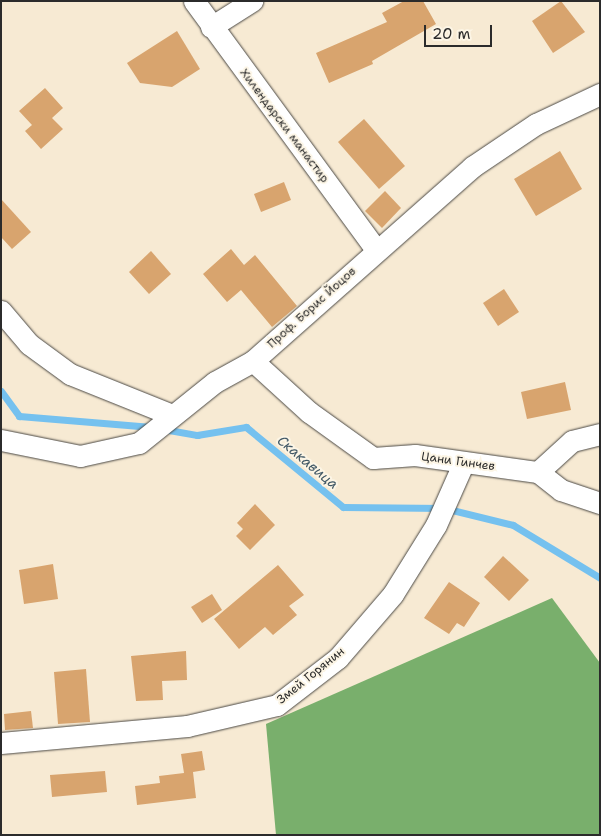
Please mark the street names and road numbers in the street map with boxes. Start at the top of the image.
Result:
street label: Хилендарски манастир [236,66,332,186]
street label: Проф. Борис Йоцов [265,264,359,352]
street label: Цани Гинчев [420,450,496,474]
street label: Змей Горянин [274,644,348,708]

